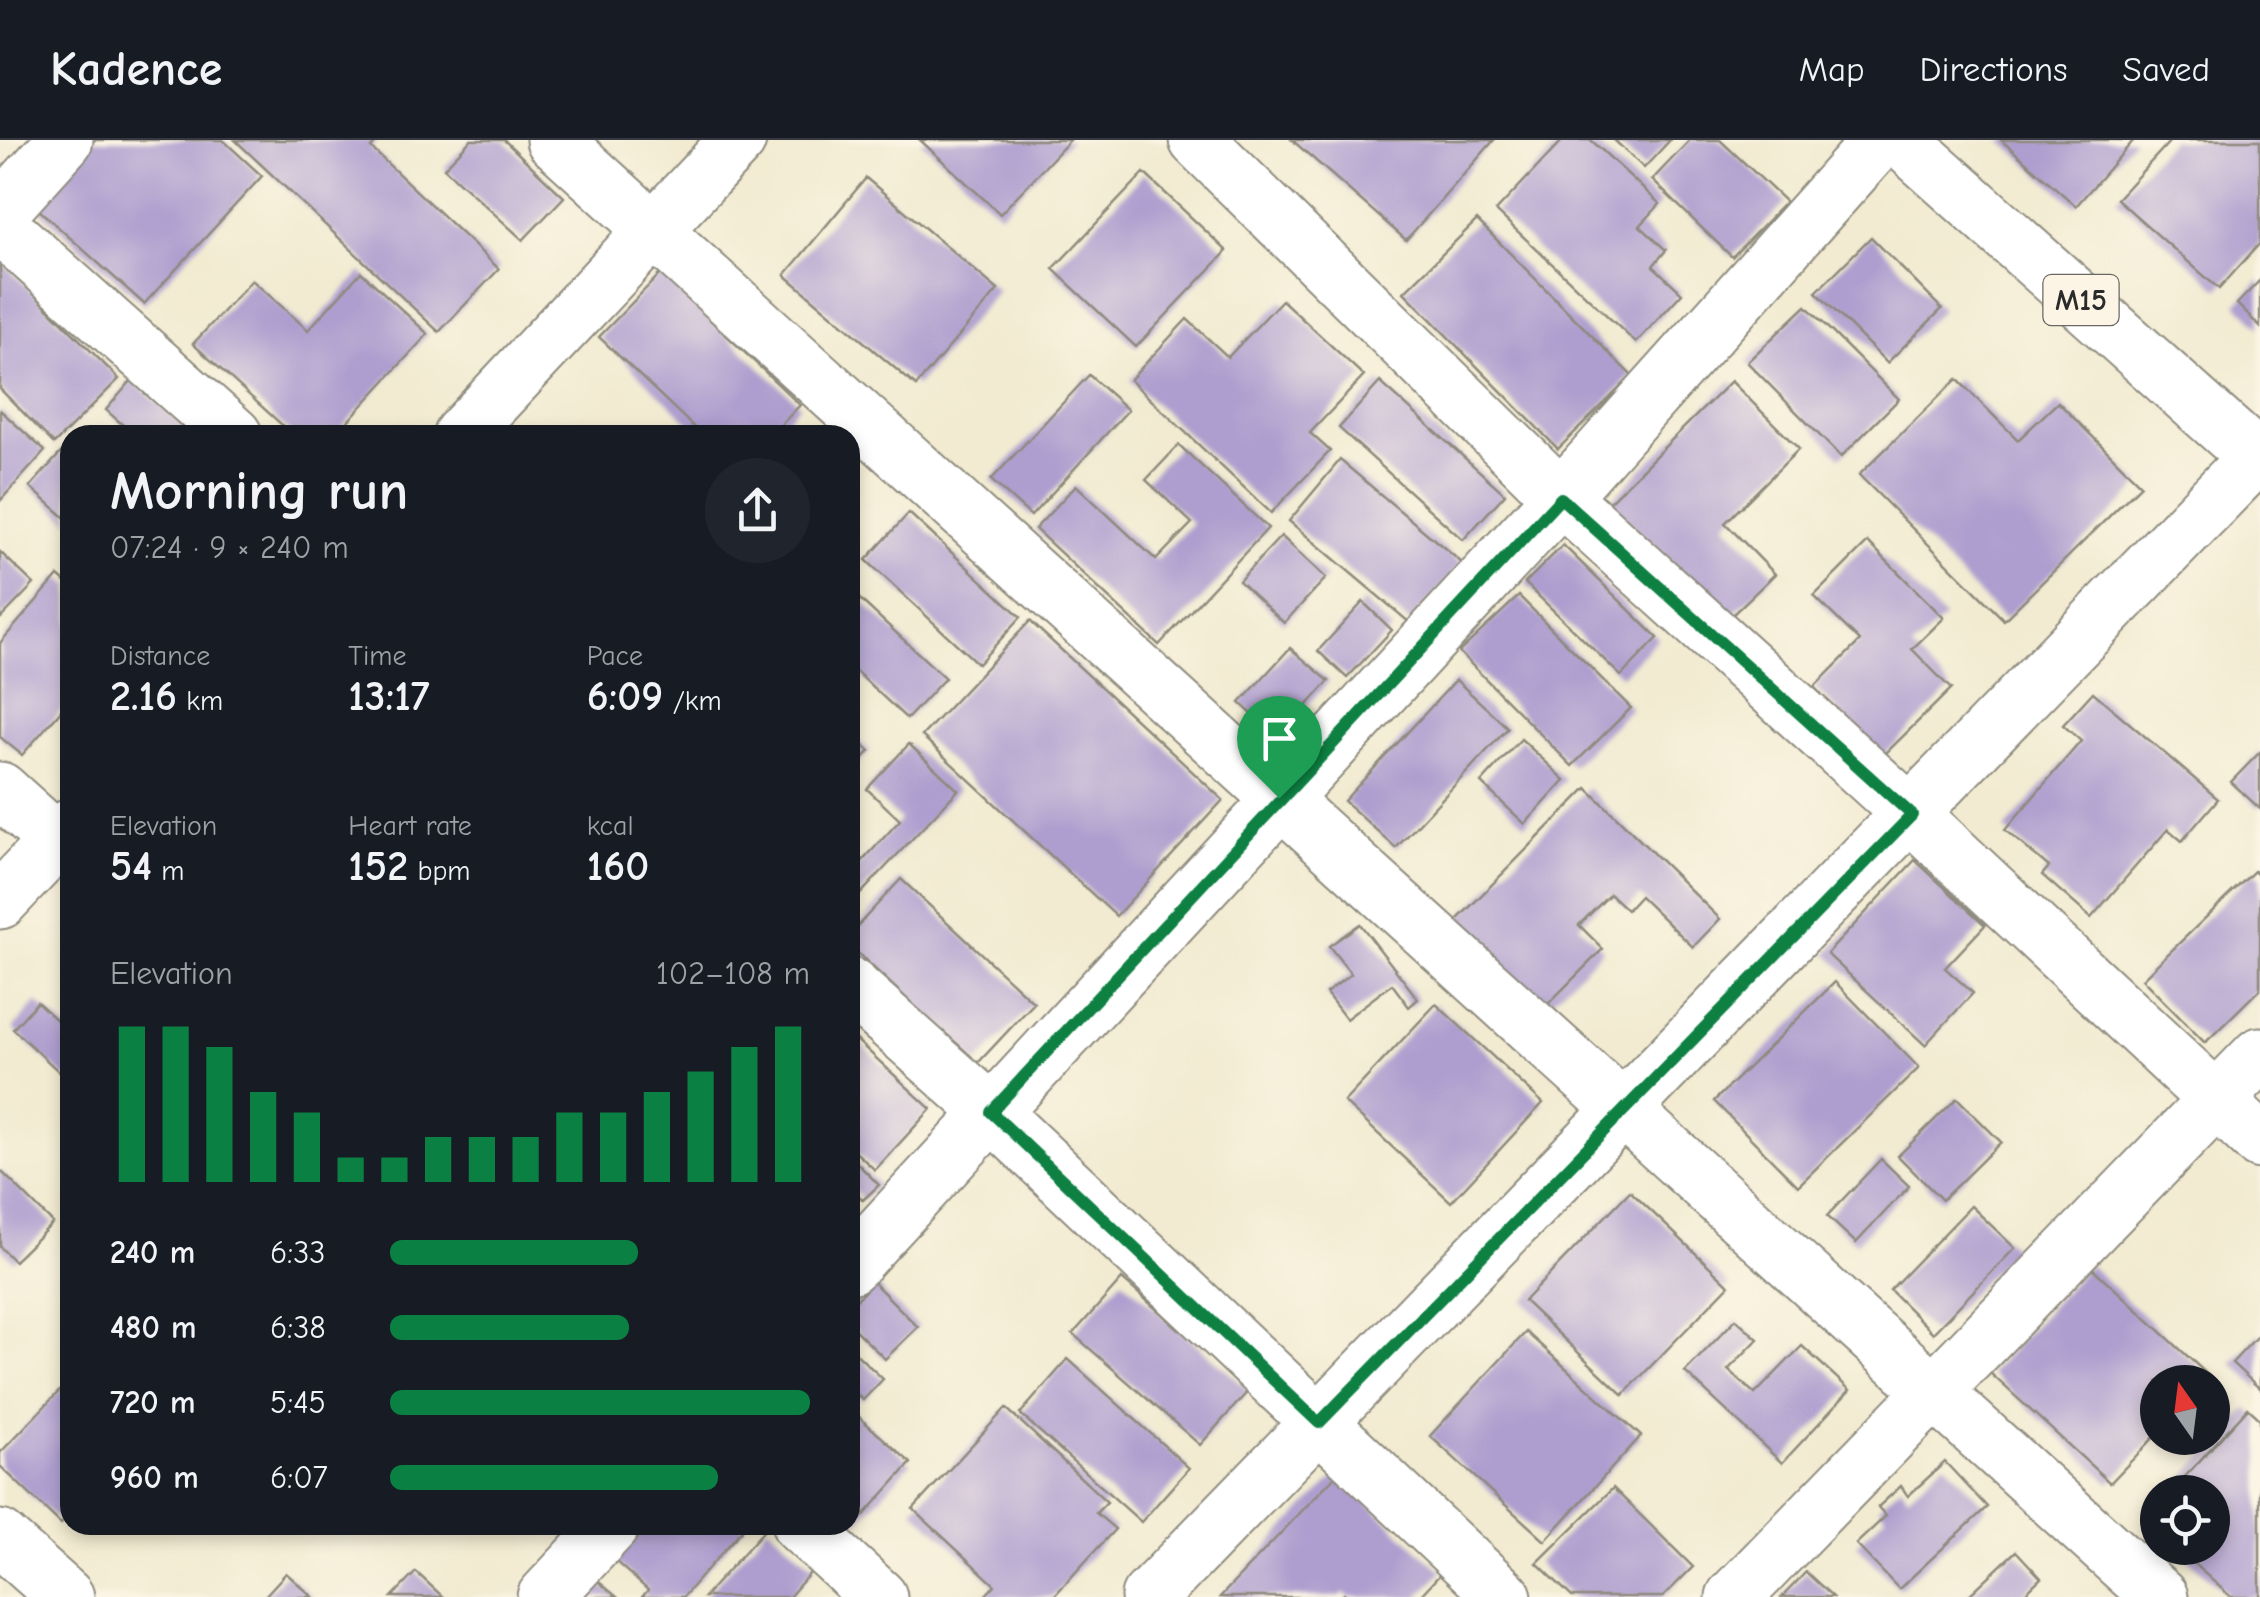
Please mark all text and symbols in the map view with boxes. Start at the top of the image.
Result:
text: Kadence [50,42,222,97]
text: Map [1799,49,1865,90]
text: Directions [1920,49,2068,90]
text: Saved [2123,49,2210,90]
road number: M15 [2044,275,2118,325]
button: share [705,458,810,563]
text: Morning run [110,459,408,523]
text: 07:24 · 9 × 240 m [110,529,349,566]
text: Distance [110,640,210,672]
text: Time [348,640,406,672]
text: Pace [587,640,643,672]
text: 2.16 [110,672,177,721]
text: 13:17 [348,672,430,721]
text: 6:09 [587,672,663,721]
text: km [177,685,223,717]
text: /km [663,685,722,717]
pin [1237,696,1322,799]
icon: arrive [1252,711,1307,766]
text: Elevation [110,810,217,842]
text: Heart rate [348,810,472,842]
text: kcal [587,810,634,842]
text: 54 [110,842,152,891]
text: 152 [348,842,408,891]
text: 160 [587,842,649,891]
text: m [152,855,185,887]
text: bpm [408,855,470,887]
text: Elevation [110,955,233,992]
text: 102–108 m [656,955,810,992]
text: 240 m [110,1234,195,1271]
text: 6:33 [270,1234,326,1271]
text: 480 m [110,1309,197,1346]
text: 6:38 [270,1309,326,1346]
north arrow [2140,1365,2230,1455]
map controls [2140,1365,2230,1565]
text: 720 m [110,1384,196,1421]
text: 5:45 [270,1384,326,1421]
text: 960 m [110,1459,199,1496]
text: 6:07 [270,1459,328,1496]
button: locate [2140,1475,2230,1565]

